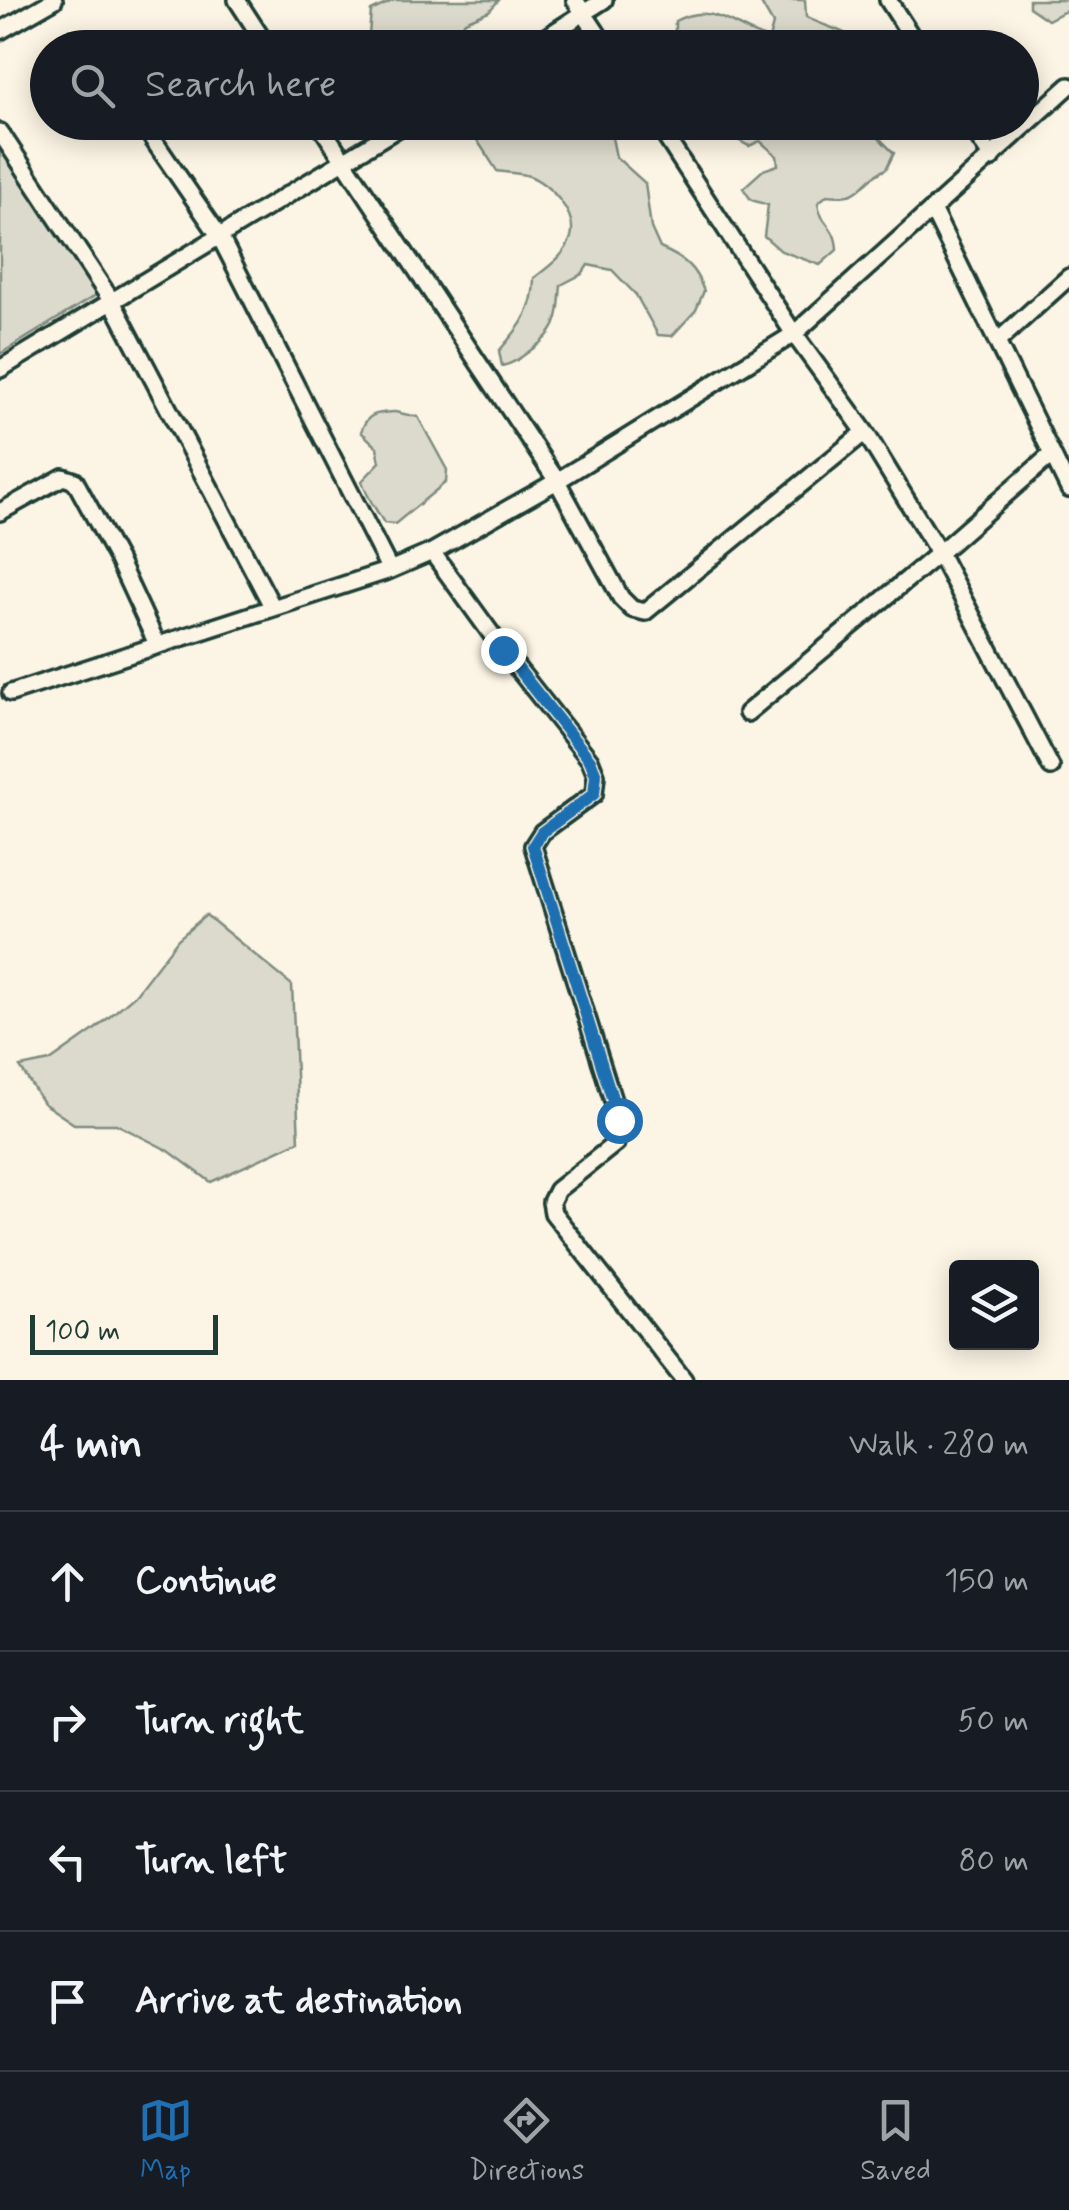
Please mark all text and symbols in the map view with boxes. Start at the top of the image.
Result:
search box [30,30,1039,140]
icon: search [65,58,120,113]
text: Search here [145,61,336,110]
route end [481,628,527,674]
route start [597,1098,643,1144]
map controls [949,1260,1039,1350]
button: layers [949,1260,1039,1350]
scale bar [30,1310,218,1354]
text: 100 m [45,1314,120,1351]
text: 4 min [40,1418,142,1473]
text: Walk · 280 m [849,1424,1029,1466]
icon: ahead [40,1554,95,1609]
text: Continue [135,1557,277,1606]
text: 150 m [944,1560,1029,1602]
icon: right [40,1694,95,1749]
text: Turn right [135,1697,304,1746]
text: 50 m [957,1700,1029,1742]
icon: left [40,1834,95,1889]
text: Turn left [135,1837,287,1886]
text: 80 m [959,1840,1029,1882]
icon: arrive [40,1974,95,2029]
text: Arrive at destination [135,1977,462,2026]
tab: Map [138,2093,193,2190]
tab: Directions [469,2093,584,2190]
tab: Saved [860,2093,931,2190]

